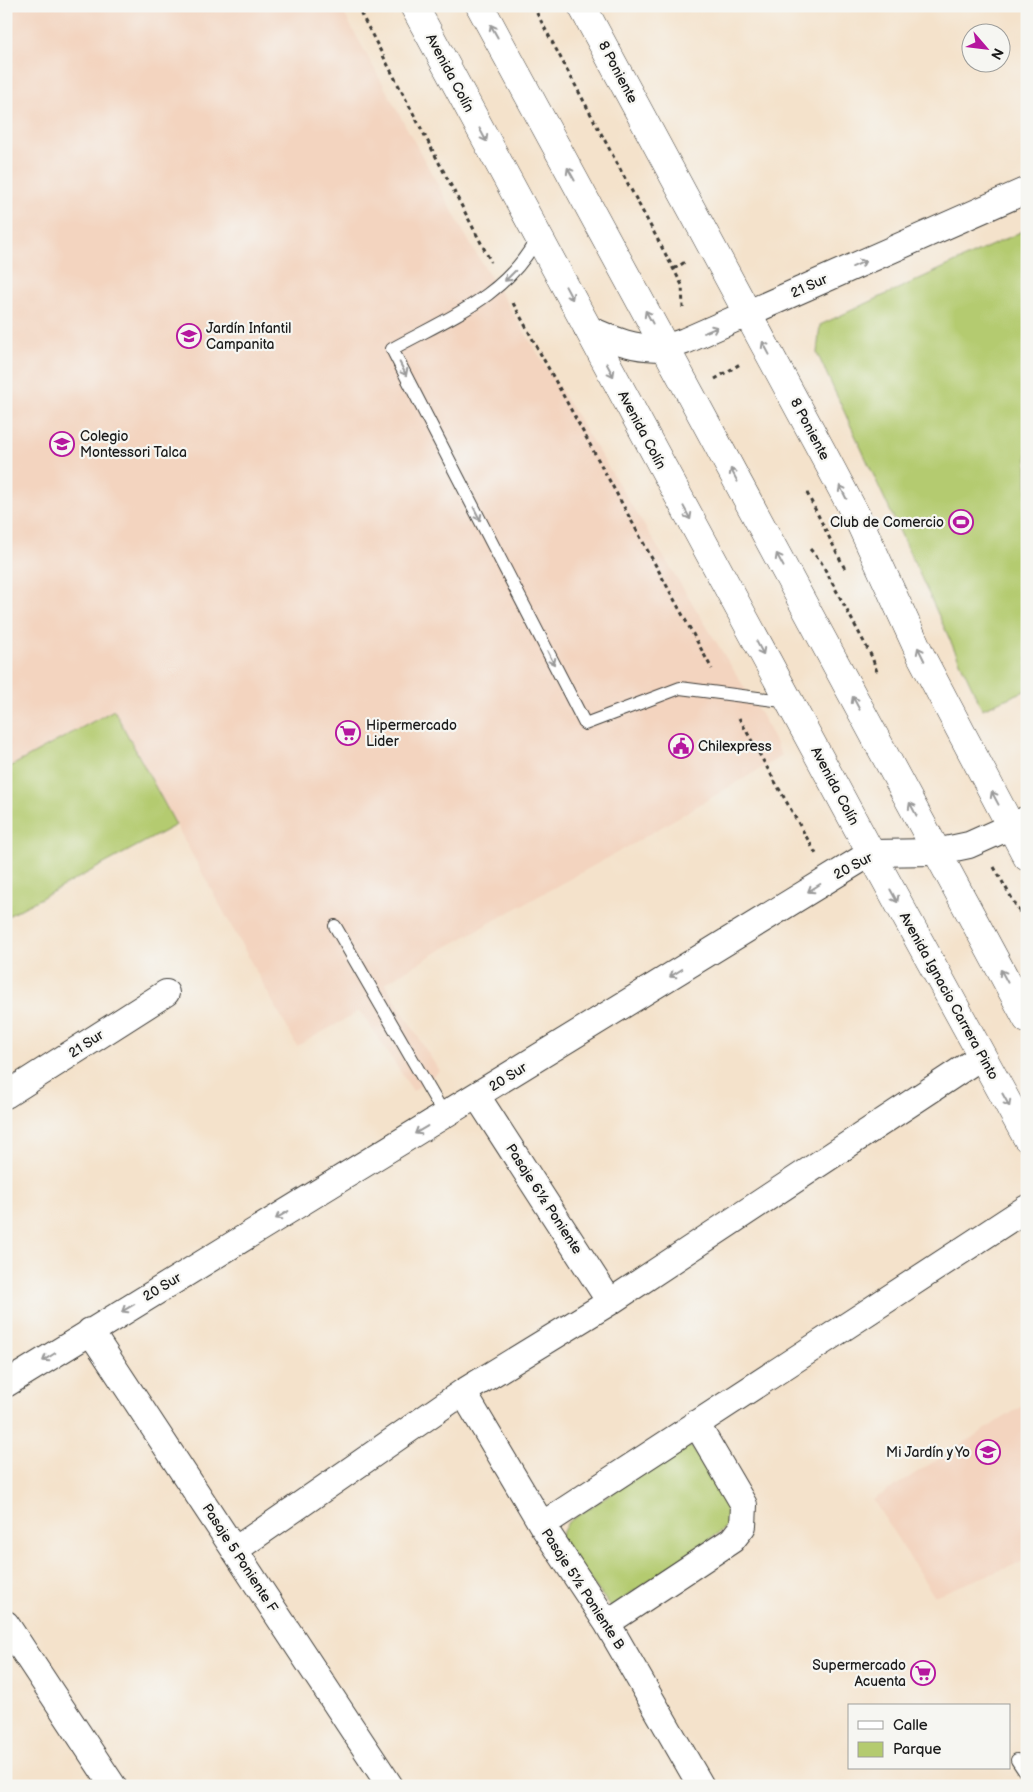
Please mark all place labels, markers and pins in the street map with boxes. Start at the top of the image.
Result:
place label: Jardín Infantil Campanita [206,320,291,353]
school or university icon: Jardín Infantil Campanita [176,323,202,349]
place label: Colegio Montessori Talca [80,428,187,461]
school or university icon: Colegio Montessori Talca [49,431,75,457]
sports icon: Club de Comercio [948,509,974,535]
place label: Club de Comercio [830,514,944,531]
place label: Hipermercado Lider [366,717,457,750]
supermarket icon: Hipermercado Lider [335,720,361,746]
public building icon: Chilexpress [668,733,694,759]
place label: Chilexpress [698,738,772,755]
school or university icon: Mi Jardín y Yo [975,1439,1001,1465]
place label: Mi Jardín y Yo [886,1444,970,1461]
place label: Supermercado Acuenta [812,1657,906,1690]
supermarket icon: Supermercado Acuenta [910,1660,936,1686]

